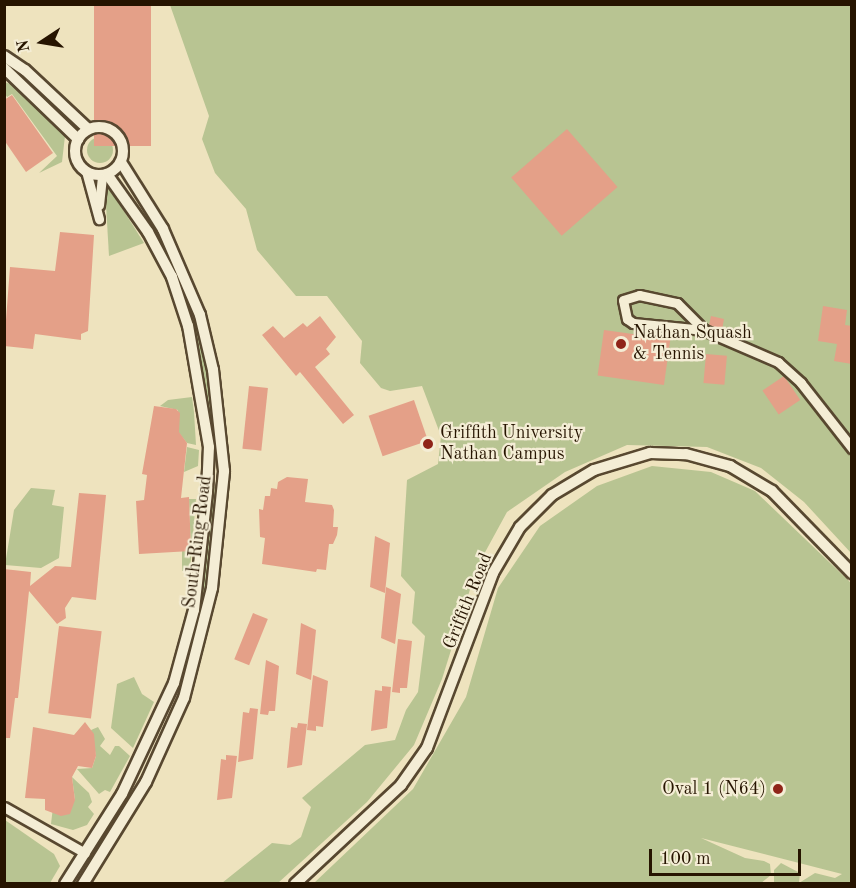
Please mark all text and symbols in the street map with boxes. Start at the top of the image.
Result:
north arrow [12,12,72,72]
text: N [15,38,33,53]
place label: Nathan Squash & Tennis [633,323,752,366]
marker: Nathan Squash & Tennis [614,337,628,351]
place label: Griffith University Nathan Campus [440,423,583,466]
marker: Griffith University Nathan Campus [421,437,435,451]
street label: South Ring Road [179,475,217,609]
street label: Griffith Road [439,550,497,652]
place label: Oval 1 (N64) [662,778,766,800]
marker: Oval 1 (N64) [771,782,785,796]
scale bar [652,837,804,875]
text: 100 m [660,850,711,868]

